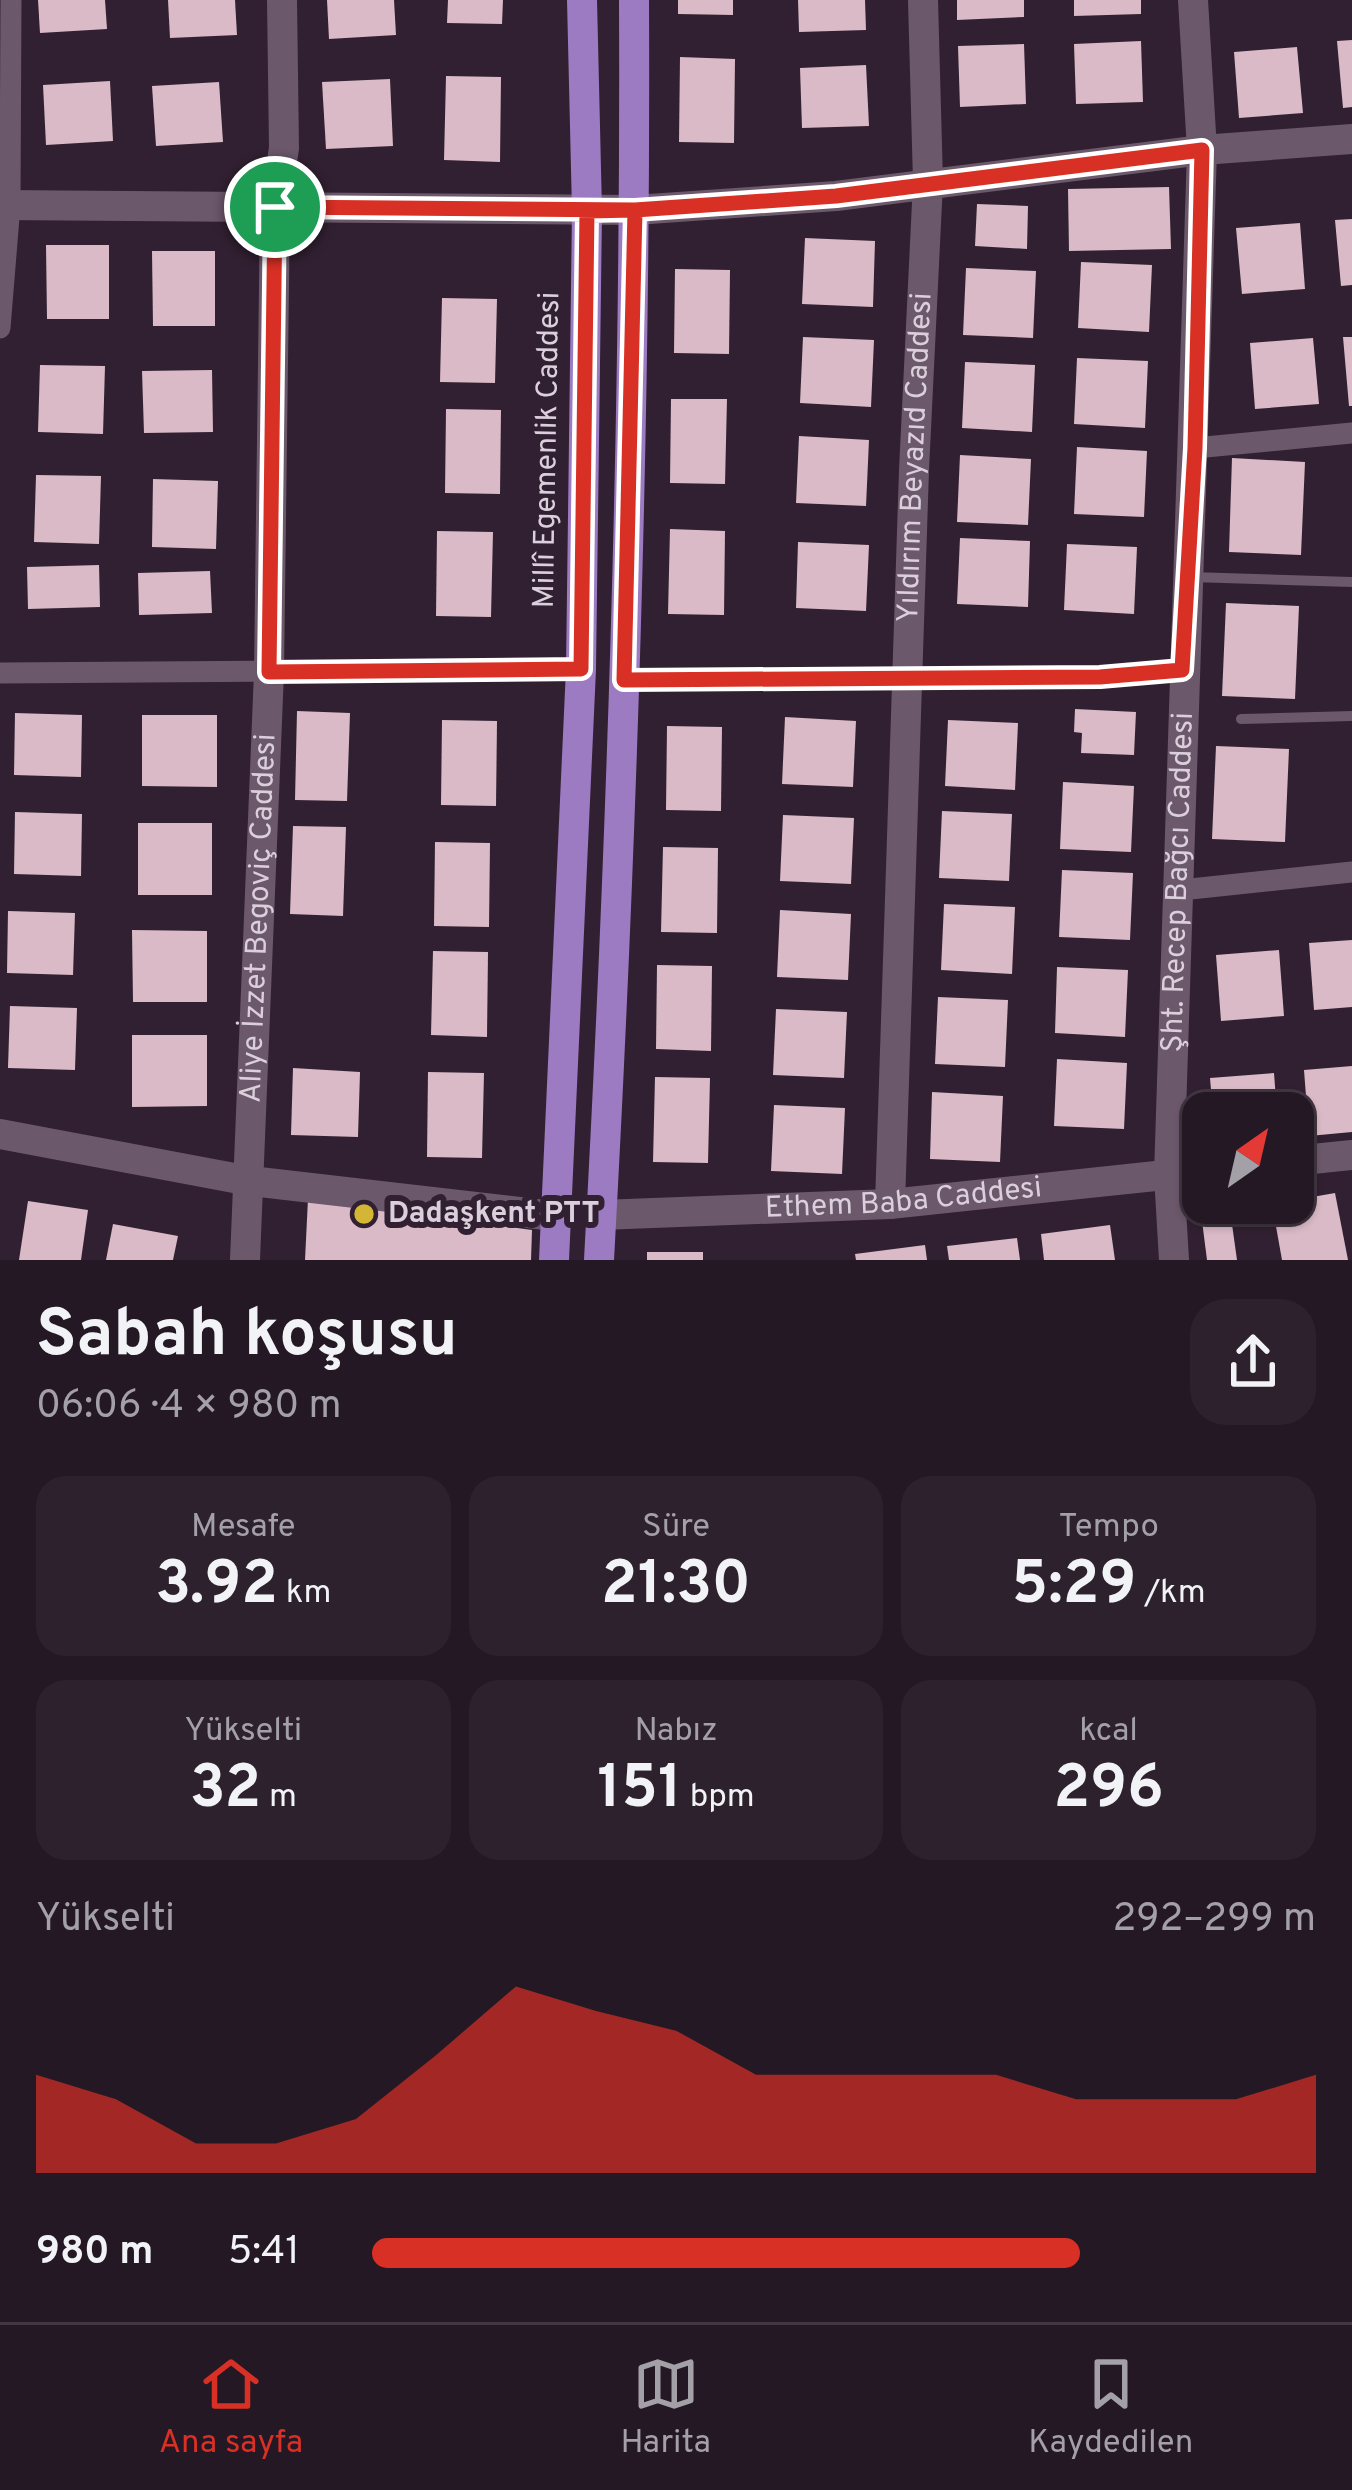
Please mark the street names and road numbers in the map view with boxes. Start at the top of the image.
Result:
street label: Millî Egemenlik Caddesi [527,291,569,609]
street label: Yıldırım Beyazıd Caddesi [891,292,941,623]
street label: Şht. Recep Bağcı Caddesi [1154,711,1202,1053]
street label: Aliye İzzet Begoviç Caddesi [233,733,285,1104]
street label: Ethem Baba Caddesi [764,1170,1044,1227]

